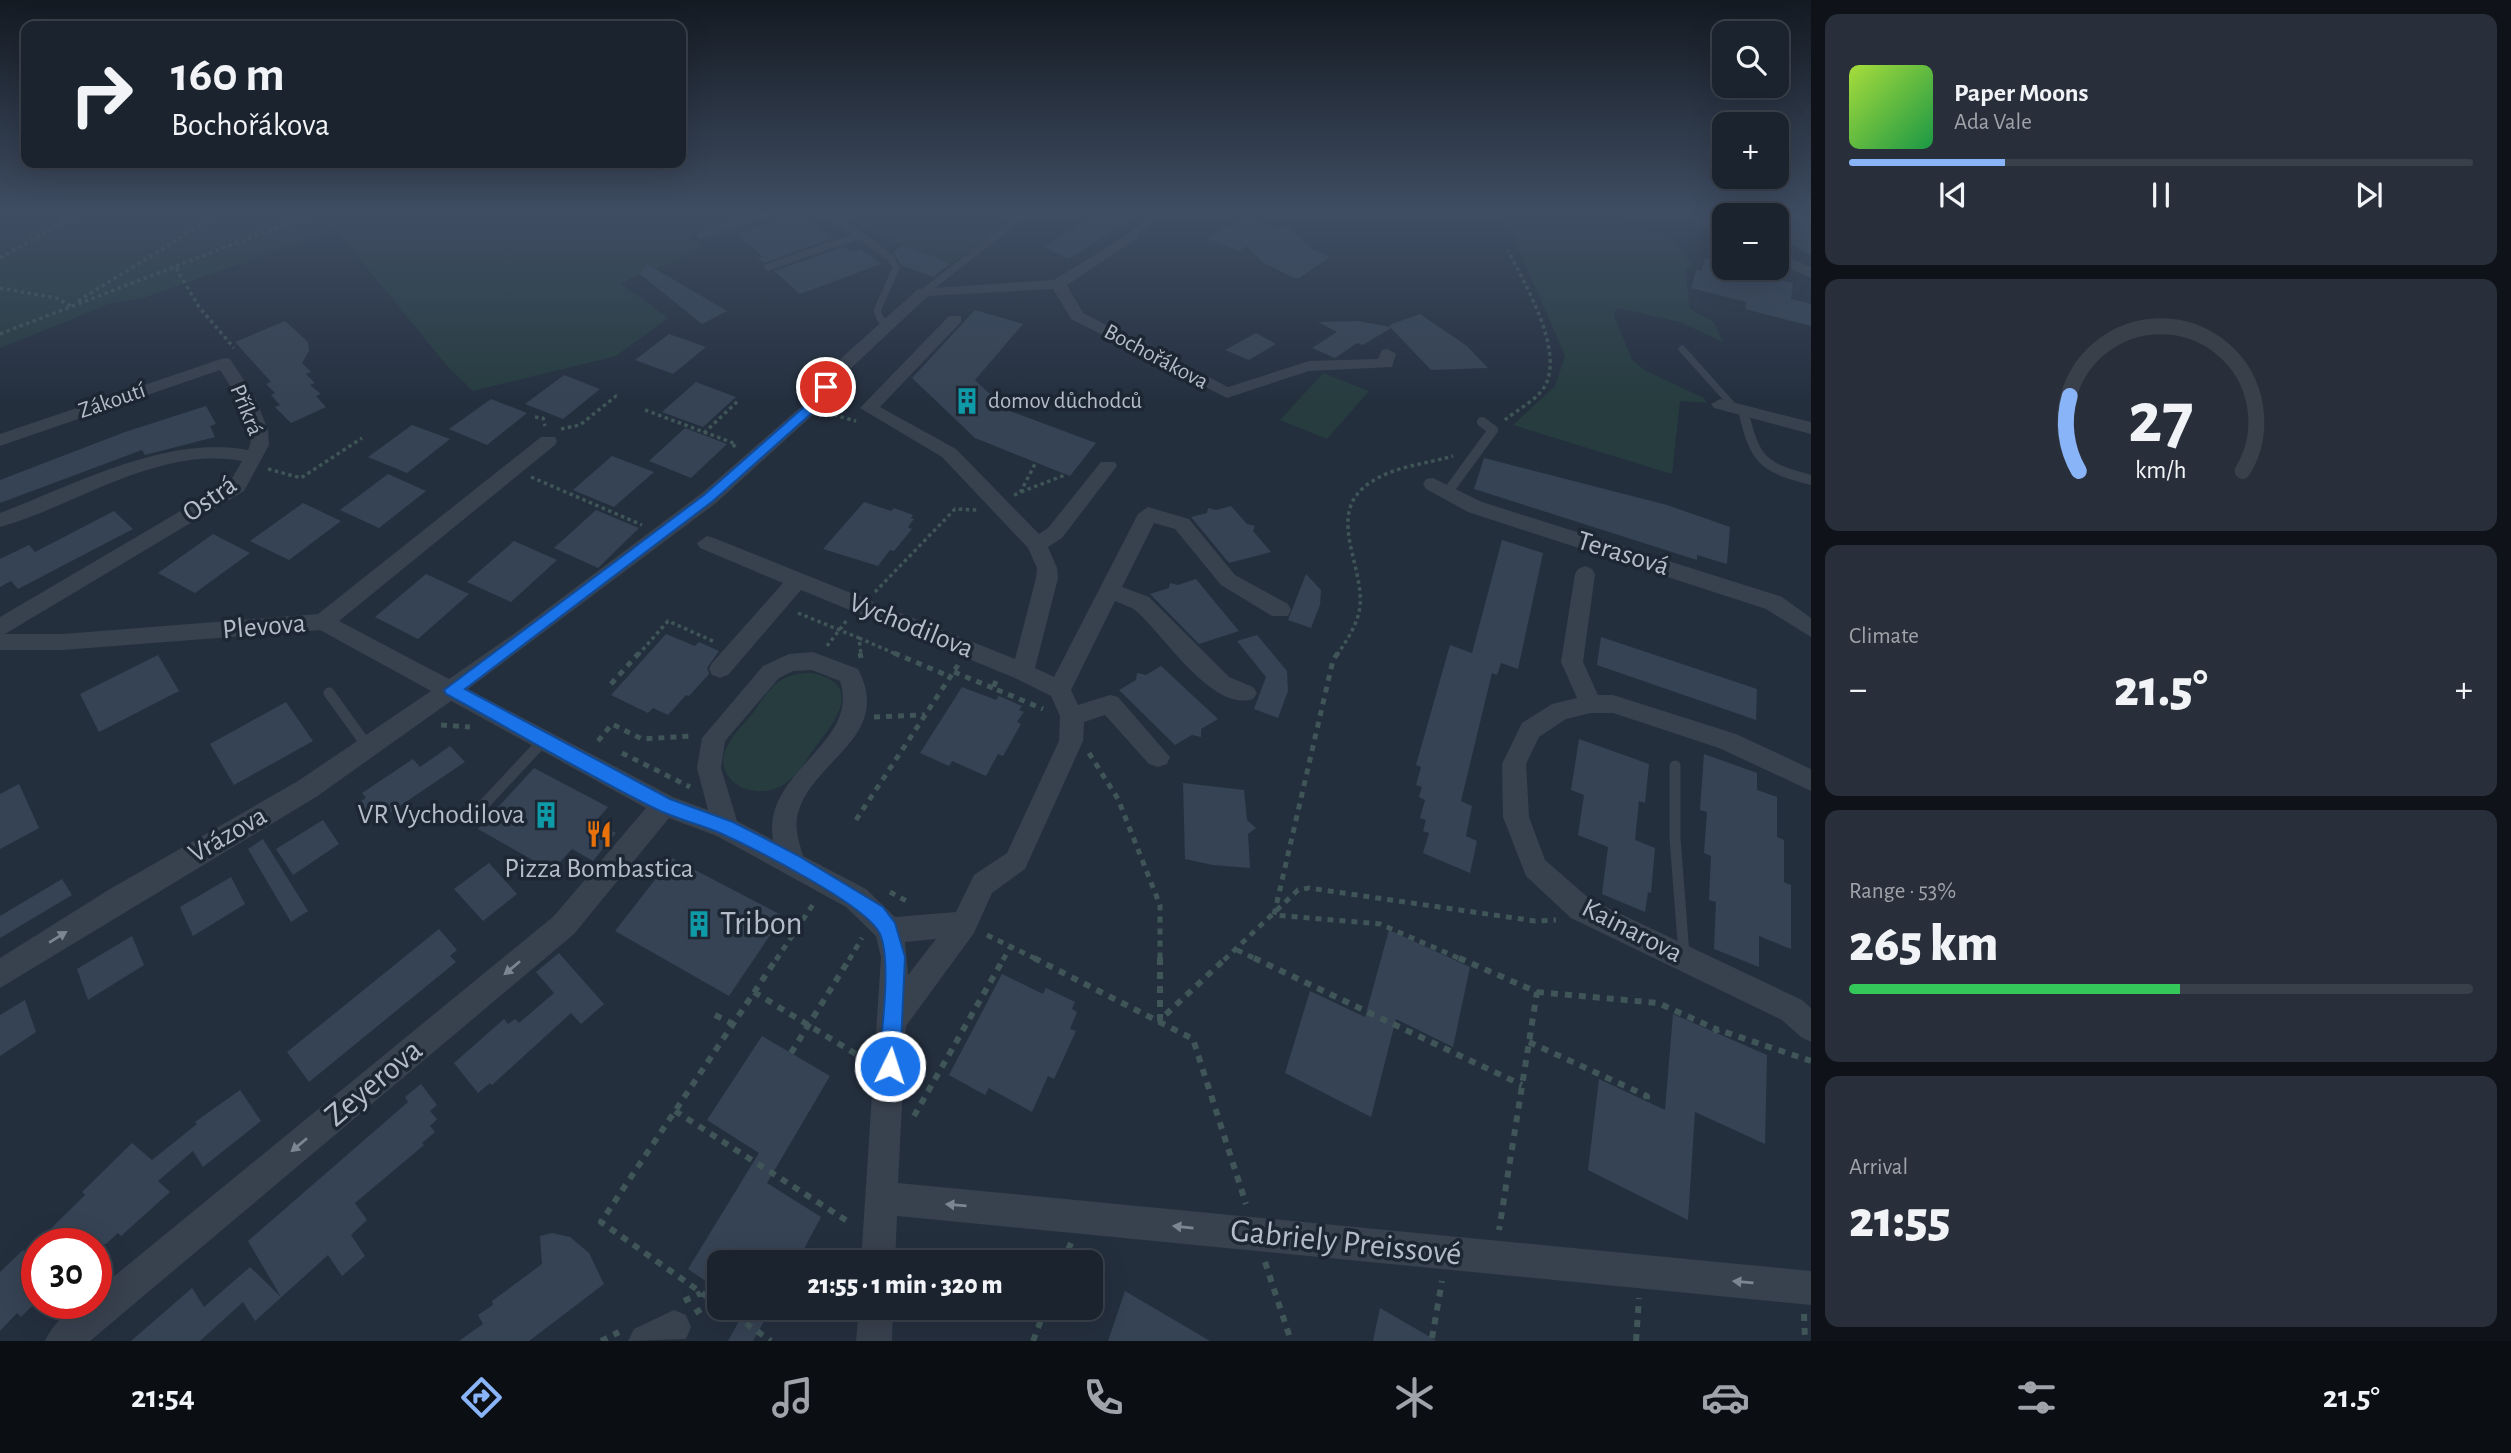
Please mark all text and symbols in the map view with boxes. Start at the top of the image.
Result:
map controls [1712,21,1789,280]
button: search [1712,21,1789,98]
icon: right [56,49,147,140]
text: 160 m [171,51,285,100]
text: Paper Moons [1954,80,2089,106]
text: Bochořákova [171,109,330,141]
text: Ada Vale [1954,111,2032,134]
button: + [1712,112,1789,189]
icon: previous [1934,176,1972,214]
icon: pause [2142,176,2180,214]
icon: next [2350,176,2388,214]
button: − [1712,203,1789,280]
street label: Bochořákova [1100,320,1212,394]
pin [796,357,856,417]
icon: arrive [807,368,845,406]
street label: Zákoutí [76,379,149,423]
street label: Příkrá [225,381,267,439]
text: 27 [2128,384,2194,457]
building icon: domov důchodců [952,386,982,416]
place label: domov důchodců [988,390,1142,413]
text: km/h [2135,458,2187,483]
street label: Ostrá [178,471,242,527]
street label: Terasová [1574,527,1672,581]
street label: Vychodilova [845,588,977,664]
street label: Plevova [221,609,307,645]
text: Climate [1849,625,1919,648]
text: 21.5° [2114,663,2208,715]
text: − [1849,671,1867,709]
text: + [2455,671,2473,709]
building icon: VR Vychodilova [531,800,561,830]
place label: VR Vychodilova [357,801,525,829]
street label: Vrázova [184,802,272,868]
restaurant icon: Pizza Bombastica [584,819,614,849]
place label: Pizza Bombastica [504,855,694,883]
text: Range · 53% [1849,880,1956,903]
street label: Kainarova [1577,894,1687,968]
place label: Tribon [720,908,803,941]
building icon: Tribon [684,909,714,939]
text: 265 km [1849,918,1998,970]
one-way arrow [48,931,67,944]
one-way arrow [503,961,521,976]
position arrow [853,1029,927,1103]
street label: Zeyerova [319,1033,429,1133]
one-way arrow [291,1137,308,1152]
text: Arrival [1849,1156,1908,1179]
text: 21:55 [1849,1194,1950,1246]
one-way arrow [945,1199,967,1210]
street label: Gabriely Preissové [1229,1214,1463,1272]
one-way arrow [1172,1221,1194,1232]
speed limit sign: 30 [21,1228,112,1319]
text: 21:55 · 1 min · 320 m [807,1272,1003,1298]
one-way arrow [1732,1276,1754,1287]
icon: directions [457,1373,506,1422]
icon: music [768,1373,817,1422]
icon: phone [1079,1373,1128,1422]
icon: climate [1390,1373,1439,1422]
icon: car [1701,1373,1750,1422]
icon: filters [2012,1373,2061,1422]
text: 21:54 [131,1381,195,1413]
text: 21.5° [2323,1381,2380,1413]

